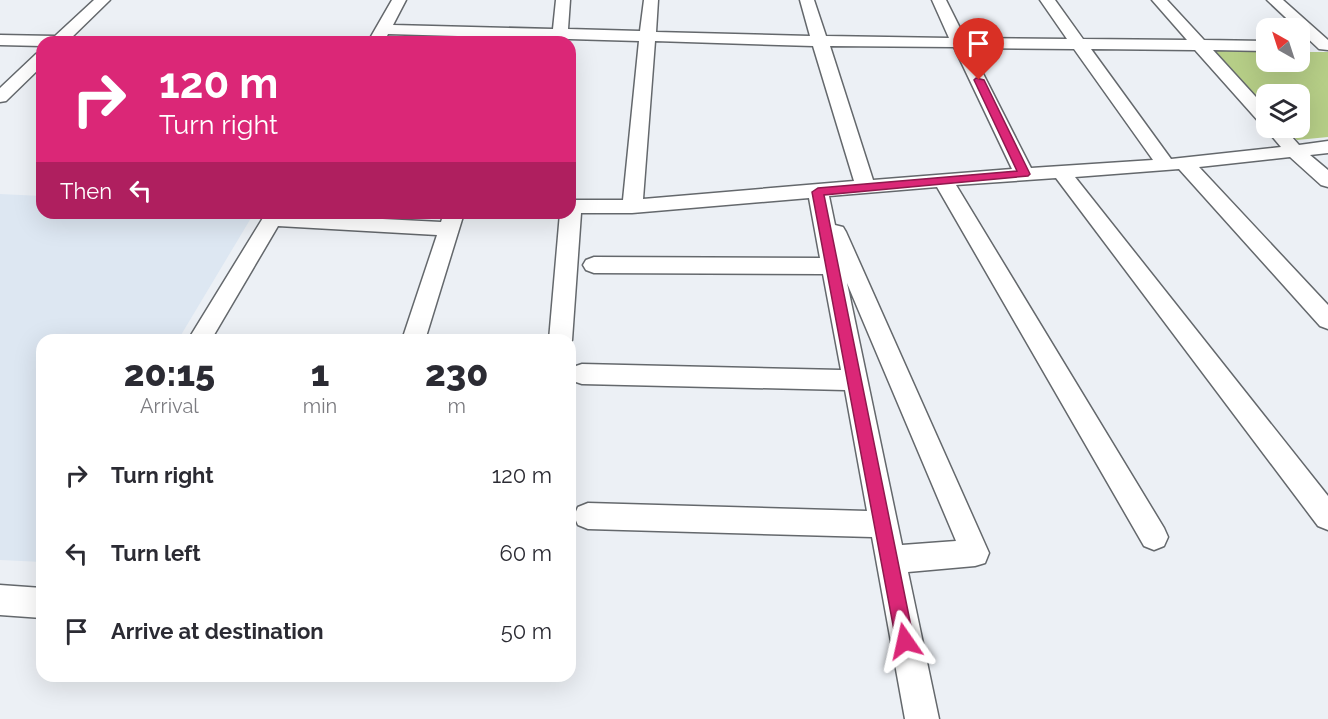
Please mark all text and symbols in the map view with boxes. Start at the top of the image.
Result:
pin [953,18,1004,80]
north arrow [1256,18,1310,72]
map controls [1256,18,1310,138]
icon: arrive [962,27,995,60]
text: 120 m [159,59,278,108]
icon: right [60,60,138,138]
button: layers [1256,84,1310,138]
text: Turn right [159,109,278,140]
icon: left [124,174,157,207]
text: Then [60,178,112,204]
text: 20:15 [124,352,215,394]
text: 1 [311,352,329,394]
text: 230 [425,352,488,394]
text: Arrival [140,394,199,418]
text: min [303,394,337,418]
text: m [447,394,466,418]
icon: right [60,459,93,492]
text: Turn right [111,462,214,488]
text: 120 m [492,462,552,488]
icon: left [60,537,93,570]
text: Turn left [111,540,201,566]
text: 60 m [499,540,552,566]
position arrow [873,609,937,673]
icon: arrive [60,615,93,648]
text: Arrive at destination [111,618,324,644]
text: 50 m [501,618,552,644]

